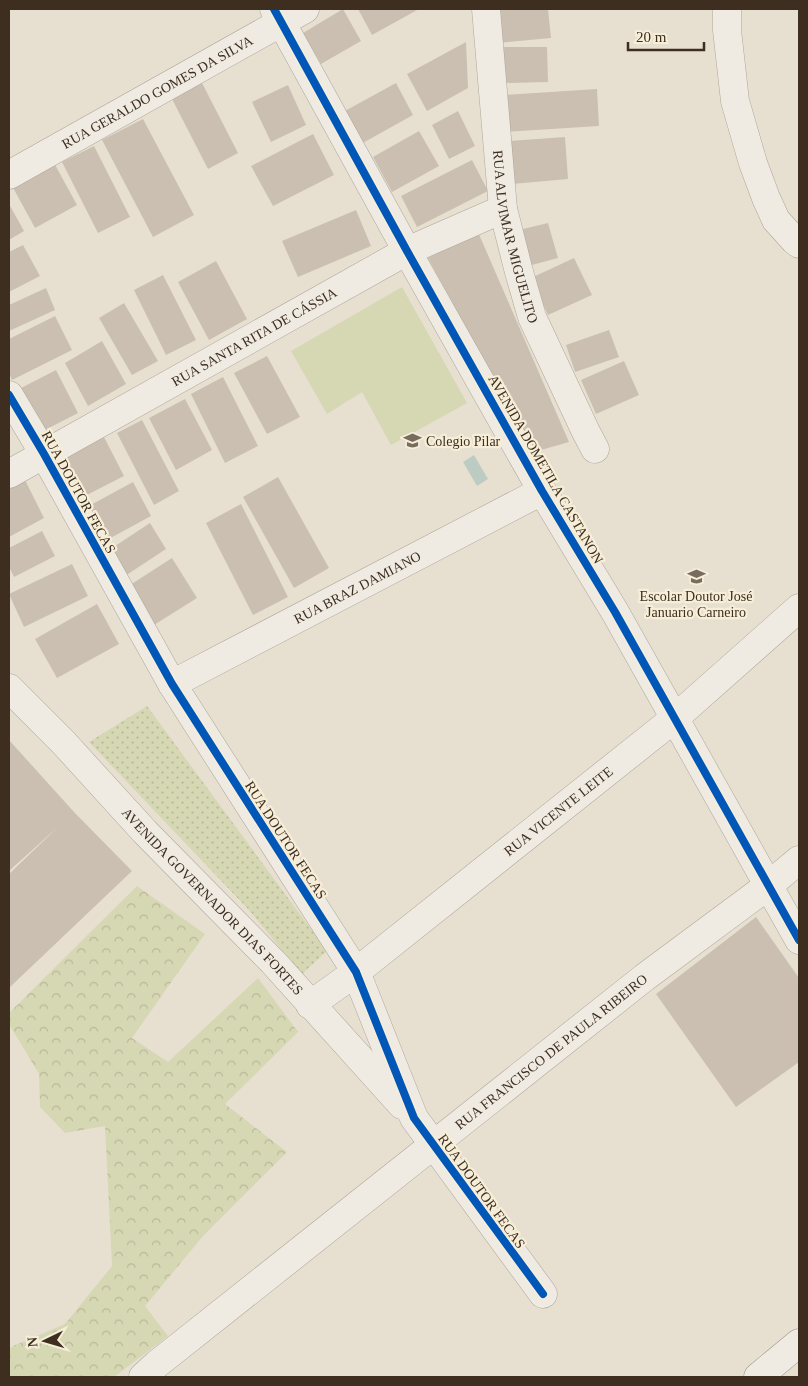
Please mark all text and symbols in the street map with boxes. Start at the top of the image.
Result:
scale bar [628,20,704,52]
text: 20 m [636,29,667,45]
street label: RUA GERALDO GOMES DA SILVA [59,32,256,152]
street label: RUA ALVIMAR MIGUELITO [490,150,541,326]
street label: RUA SANTA RITA DE CÁSSIA [169,284,340,389]
street label: AVENIDA DOMETILA CASTANON [485,372,606,566]
street label: RUA DOUTOR FECAS [39,429,118,556]
school or university icon: Colegio Pilar [402,431,422,451]
place label: Colegio Pilar [426,434,501,449]
street label: RUA BRAZ DAMIANO [292,549,423,627]
school or university icon: Escolar Doutor José Januario Carneiro [686,566,706,586]
place label: Escolar Doutor José Januario Carneiro [640,589,752,620]
street label: RUA VICENTE LEITE [501,764,616,859]
street label: RUA DOUTOR FECAS [242,779,329,902]
street label: AVENIDA GOVERNADOR DIAS FORTES [119,805,306,998]
street label: RUA FRANCISCO DE PAULA RIBEIRO [452,971,650,1133]
street label: RUA DOUTOR FECAS [435,1131,528,1251]
north arrow [20,1316,70,1366]
text: N [25,1336,40,1348]

